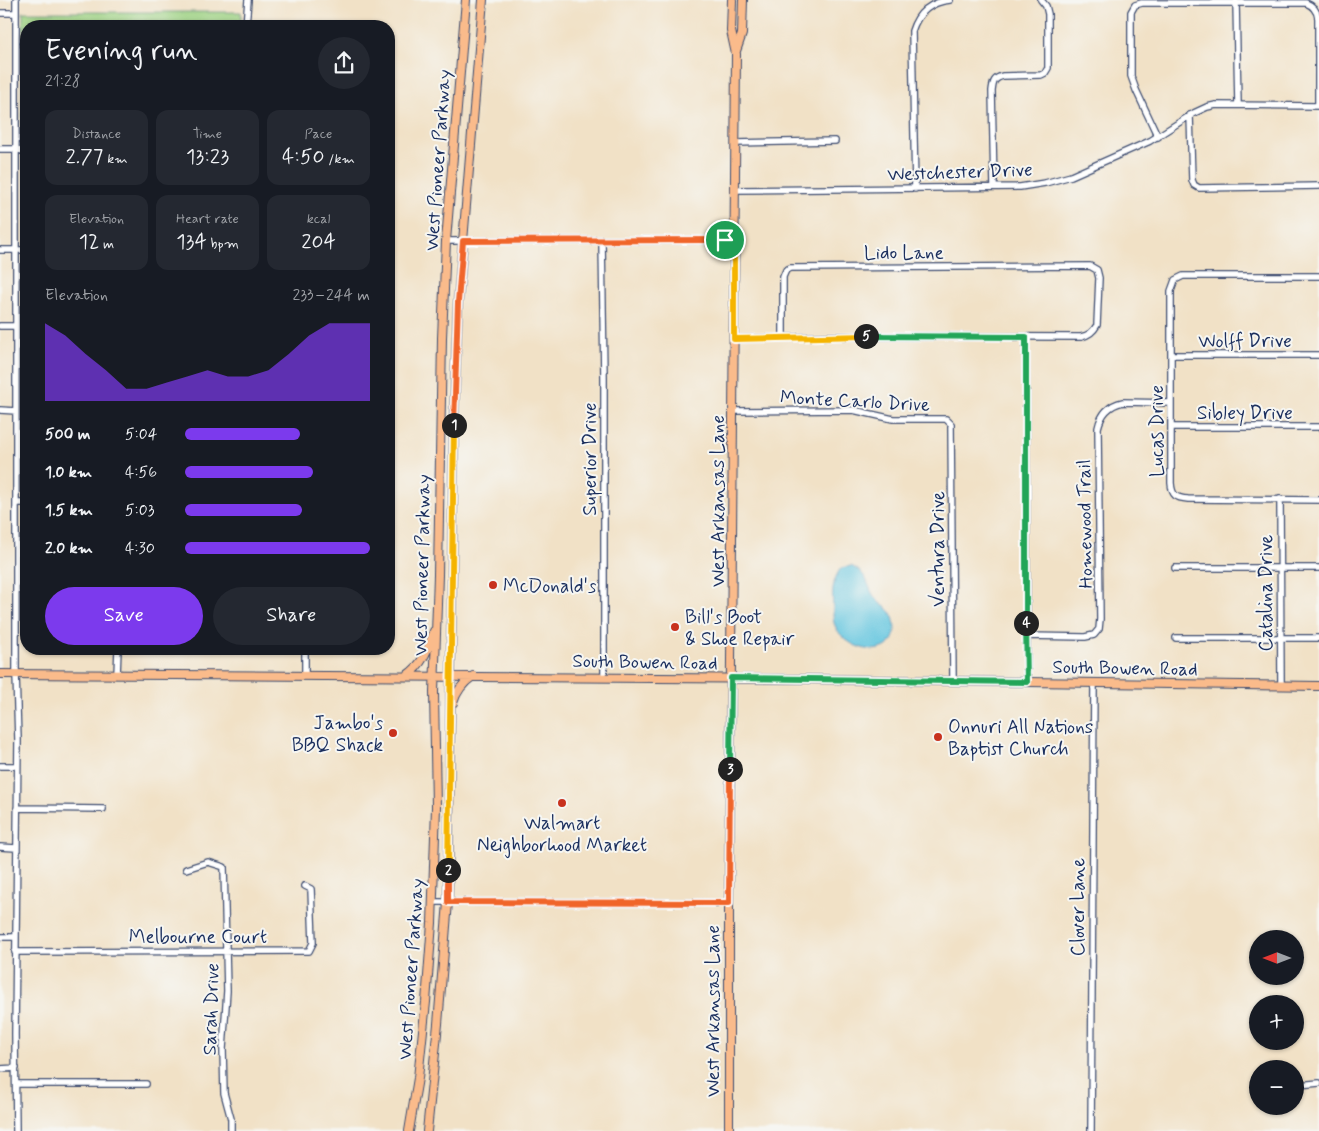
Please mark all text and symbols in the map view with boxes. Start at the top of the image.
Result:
text: Evening run [45,33,198,70]
button: share [318,37,370,89]
street label: West Pioneer Parkway [420,69,457,252]
text: 21:28 [45,71,81,92]
text: Distance [72,125,121,143]
text: Time [193,125,222,143]
text: Pace [305,125,332,143]
text: 2.77 [65,143,103,171]
text: 13:23 [186,143,229,171]
text: 4:50 [282,143,325,171]
text: km [103,150,128,168]
text: /km [325,150,355,168]
street label: Westchester Drive [887,157,1033,188]
text: Elevation [69,210,124,228]
text: Heart rate [176,210,239,228]
text: kcal [307,210,330,228]
pin [704,219,746,261]
icon: arrive [711,226,739,254]
text: 12 [79,228,99,256]
text: 134 [176,228,207,256]
text: 204 [301,228,336,256]
text: m [99,235,114,253]
text: bpm [207,235,239,253]
street label: Lido Lane [864,241,944,266]
text: Elevation [45,285,108,306]
text: 233–244 m [293,285,370,306]
pin: 5 [854,324,878,348]
text: 5 [862,327,871,345]
street label: Wolff Drive [1198,329,1292,354]
street label: Monte Carlo Drive [779,385,931,418]
street label: Lucas Drive [1145,385,1170,477]
street label: Sibley Drive [1197,401,1293,427]
street label: Superior Drive [578,402,603,516]
pin: 1 [442,412,466,438]
street label: West Arkansas Lane [706,415,731,587]
text: 1 [451,416,458,434]
text: 500 m [45,424,90,445]
text: 5:04 [125,424,158,445]
street label: Homewood Trail [1072,459,1099,589]
text: 1.0 km [45,462,92,483]
text: 4:56 [125,462,157,483]
street label: West Pioneer Parkway [408,474,437,656]
street label: Ventura Drive [926,491,951,607]
text: 1.5 km [45,500,93,521]
text: 5:03 [125,500,155,521]
street label: Catalina Drive [1254,534,1279,652]
text: 2.0 km [45,538,93,559]
text: 4:30 [125,538,155,559]
place label: McDonald's [503,574,597,599]
marker: McDonald's [487,579,499,591]
button: Save [45,587,203,645]
button: Share [213,587,370,645]
place label: Bill's Boot & Shoe Repair [685,605,795,652]
pin: 4 [1014,610,1038,636]
text: 4 [1022,614,1031,632]
marker: Bill's Boot & Shoe Repair [669,621,681,633]
street label: South Bowen Road [572,649,718,676]
street label: South Bowen Road [1052,655,1198,682]
place label: Jambo's BBQ Shack [292,711,384,758]
place label: Onnuri All Nations Baptist Church [948,715,1093,762]
marker: Jambo's BBQ Shack [387,727,399,739]
marker: Onnuri All Nations Baptist Church [932,731,944,743]
pin: 3 [718,756,742,782]
text: 3 [727,760,734,778]
marker: Walmart Neighborhood Market [556,797,568,809]
place label: Walmart Neighborhood Market [477,811,647,859]
pin: 2 [436,858,460,882]
street label: Clover Lane [1066,858,1091,956]
text: 2 [445,861,452,879]
street label: West Pioneer Parkway [393,878,430,1061]
street label: Melbourne Court [129,925,267,950]
street label: West Arkansas Lane [701,925,726,1097]
north arrow [1249,930,1304,985]
map controls [1249,930,1304,1115]
street label: Sarah Drive [197,962,226,1056]
button: + [1249,995,1304,1050]
button: − [1249,1060,1304,1115]

